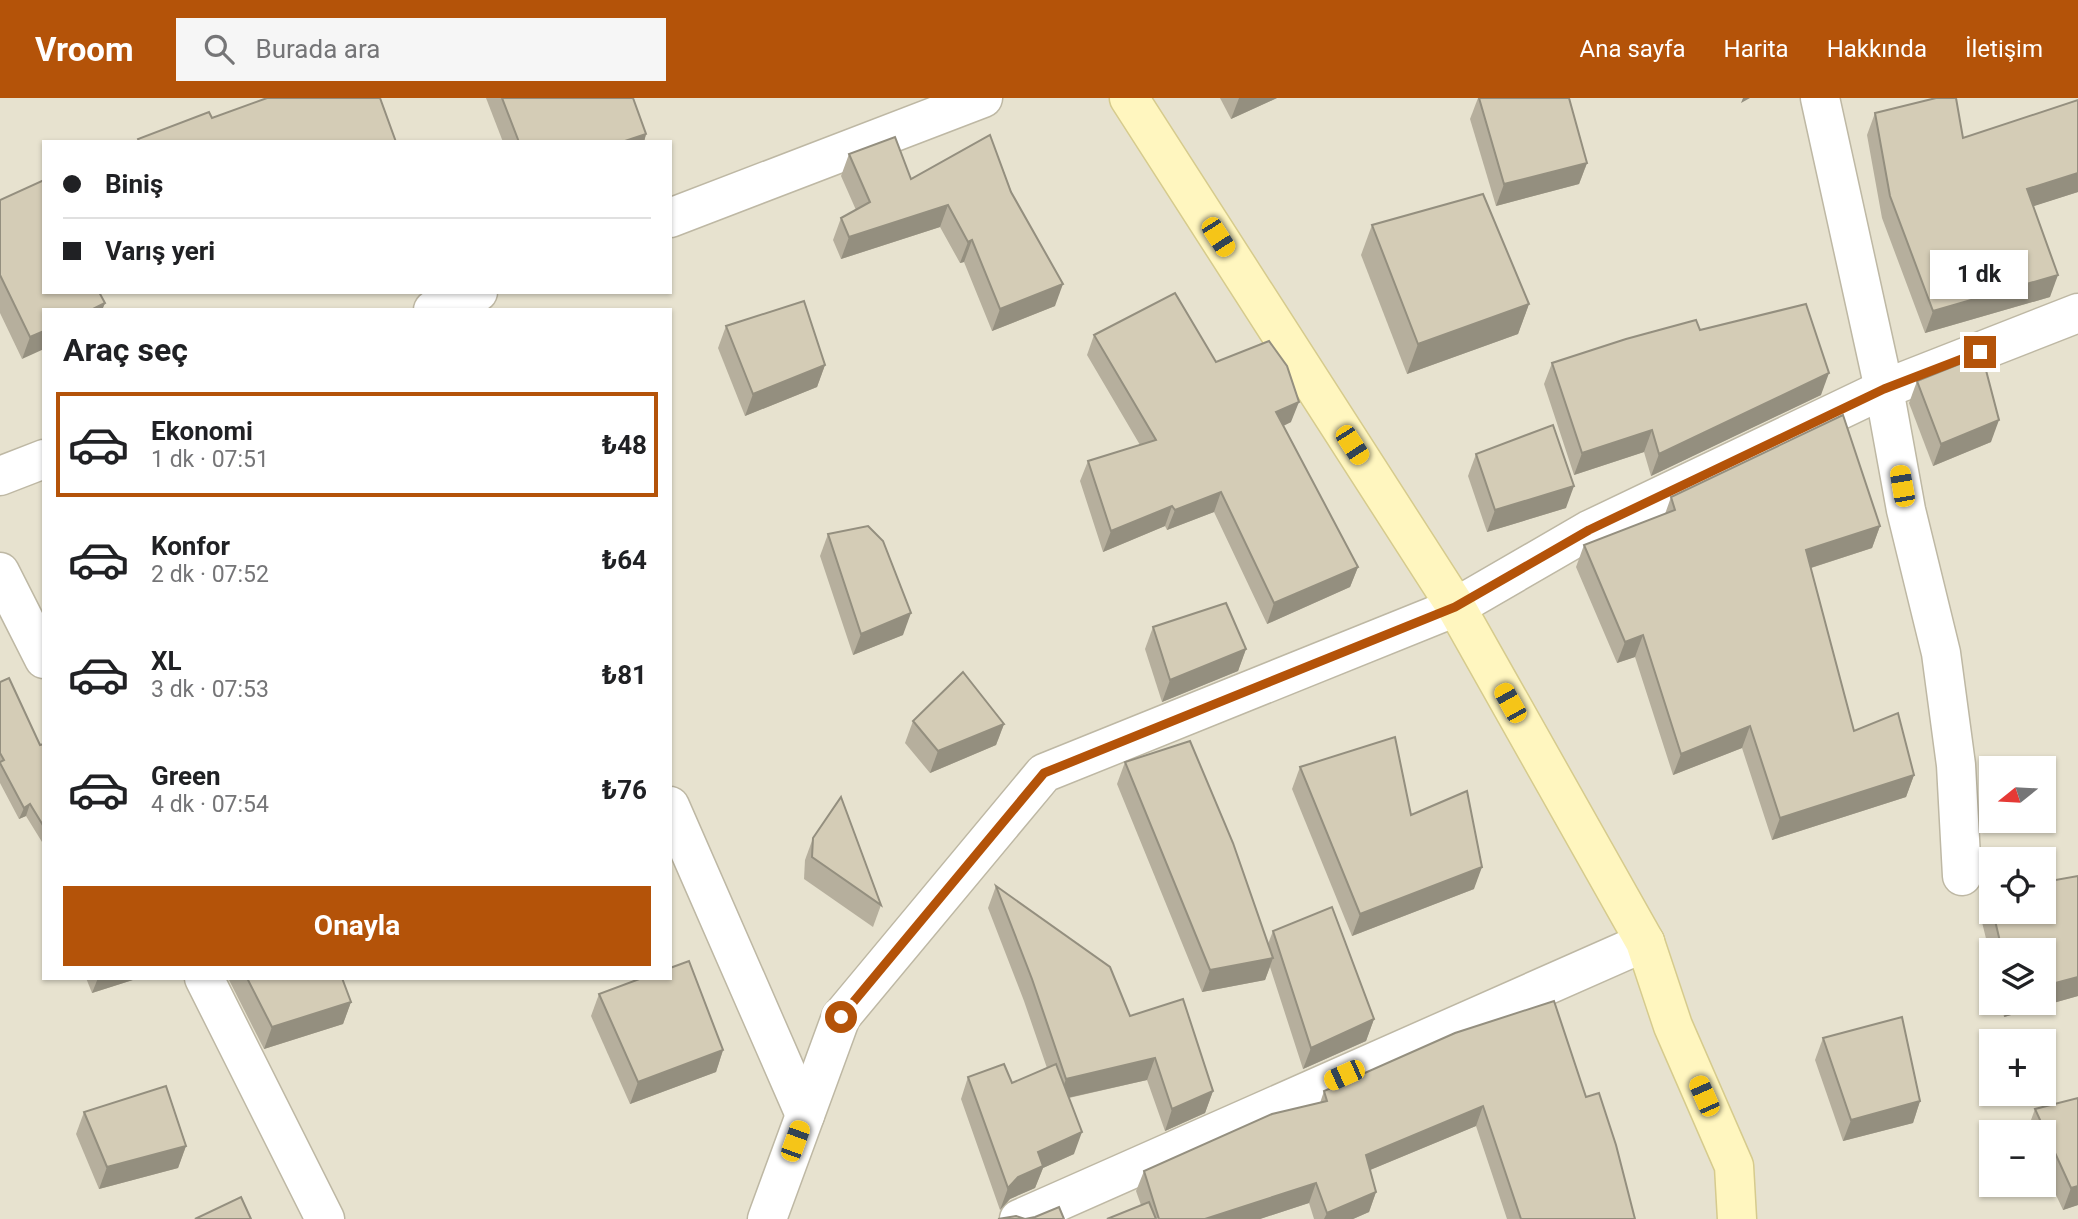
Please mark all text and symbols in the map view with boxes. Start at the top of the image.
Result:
search box [176,18,666,81]
text: Vroom [35,30,134,69]
icon: search [200,30,238,68]
text: Burada ara [256,34,380,64]
text: Ana sayfa [1580,35,1686,63]
text: Harita [1724,35,1789,63]
text: Hakkında [1827,35,1927,63]
text: İletişim [1965,35,2043,63]
text: Biniş [105,169,163,199]
car [1198,214,1239,260]
text: Varış yeri [105,236,215,266]
callout: 1 dk [1931,250,2029,300]
text: 1 dk [1957,261,2001,288]
text: Araç seç [63,331,188,369]
route end [1964,336,1996,368]
icon: car [67,413,130,476]
text: Ekonomi [151,416,253,446]
car [1332,422,1373,468]
text: ₺48 [602,430,647,460]
text: 1 dk · 07:51 [151,446,269,473]
car [1889,463,1916,509]
icon: car [67,528,130,591]
text: Konfor [151,531,230,561]
text: ₺64 [602,545,647,575]
text: 2 dk · 07:52 [151,561,269,588]
icon: car [67,643,130,706]
text: XL [151,646,182,676]
text: ₺81 [602,660,647,690]
text: 3 dk · 07:53 [151,676,269,703]
car [1491,680,1530,726]
north arrow [1979,756,2056,833]
map controls [1979,756,2056,1197]
icon: car [67,758,130,821]
text: Green [151,761,221,791]
text: ₺76 [602,775,647,805]
text: 4 dk · 07:54 [151,791,269,818]
button: locate [1979,847,2056,924]
button: Onayla [63,886,651,966]
button: layers [1979,938,2056,1015]
route start [825,1001,857,1033]
button: + [1979,1029,2056,1106]
car [1321,1057,1368,1093]
car [1686,1073,1723,1119]
car [778,1118,813,1164]
button: − [1979,1120,2056,1197]

